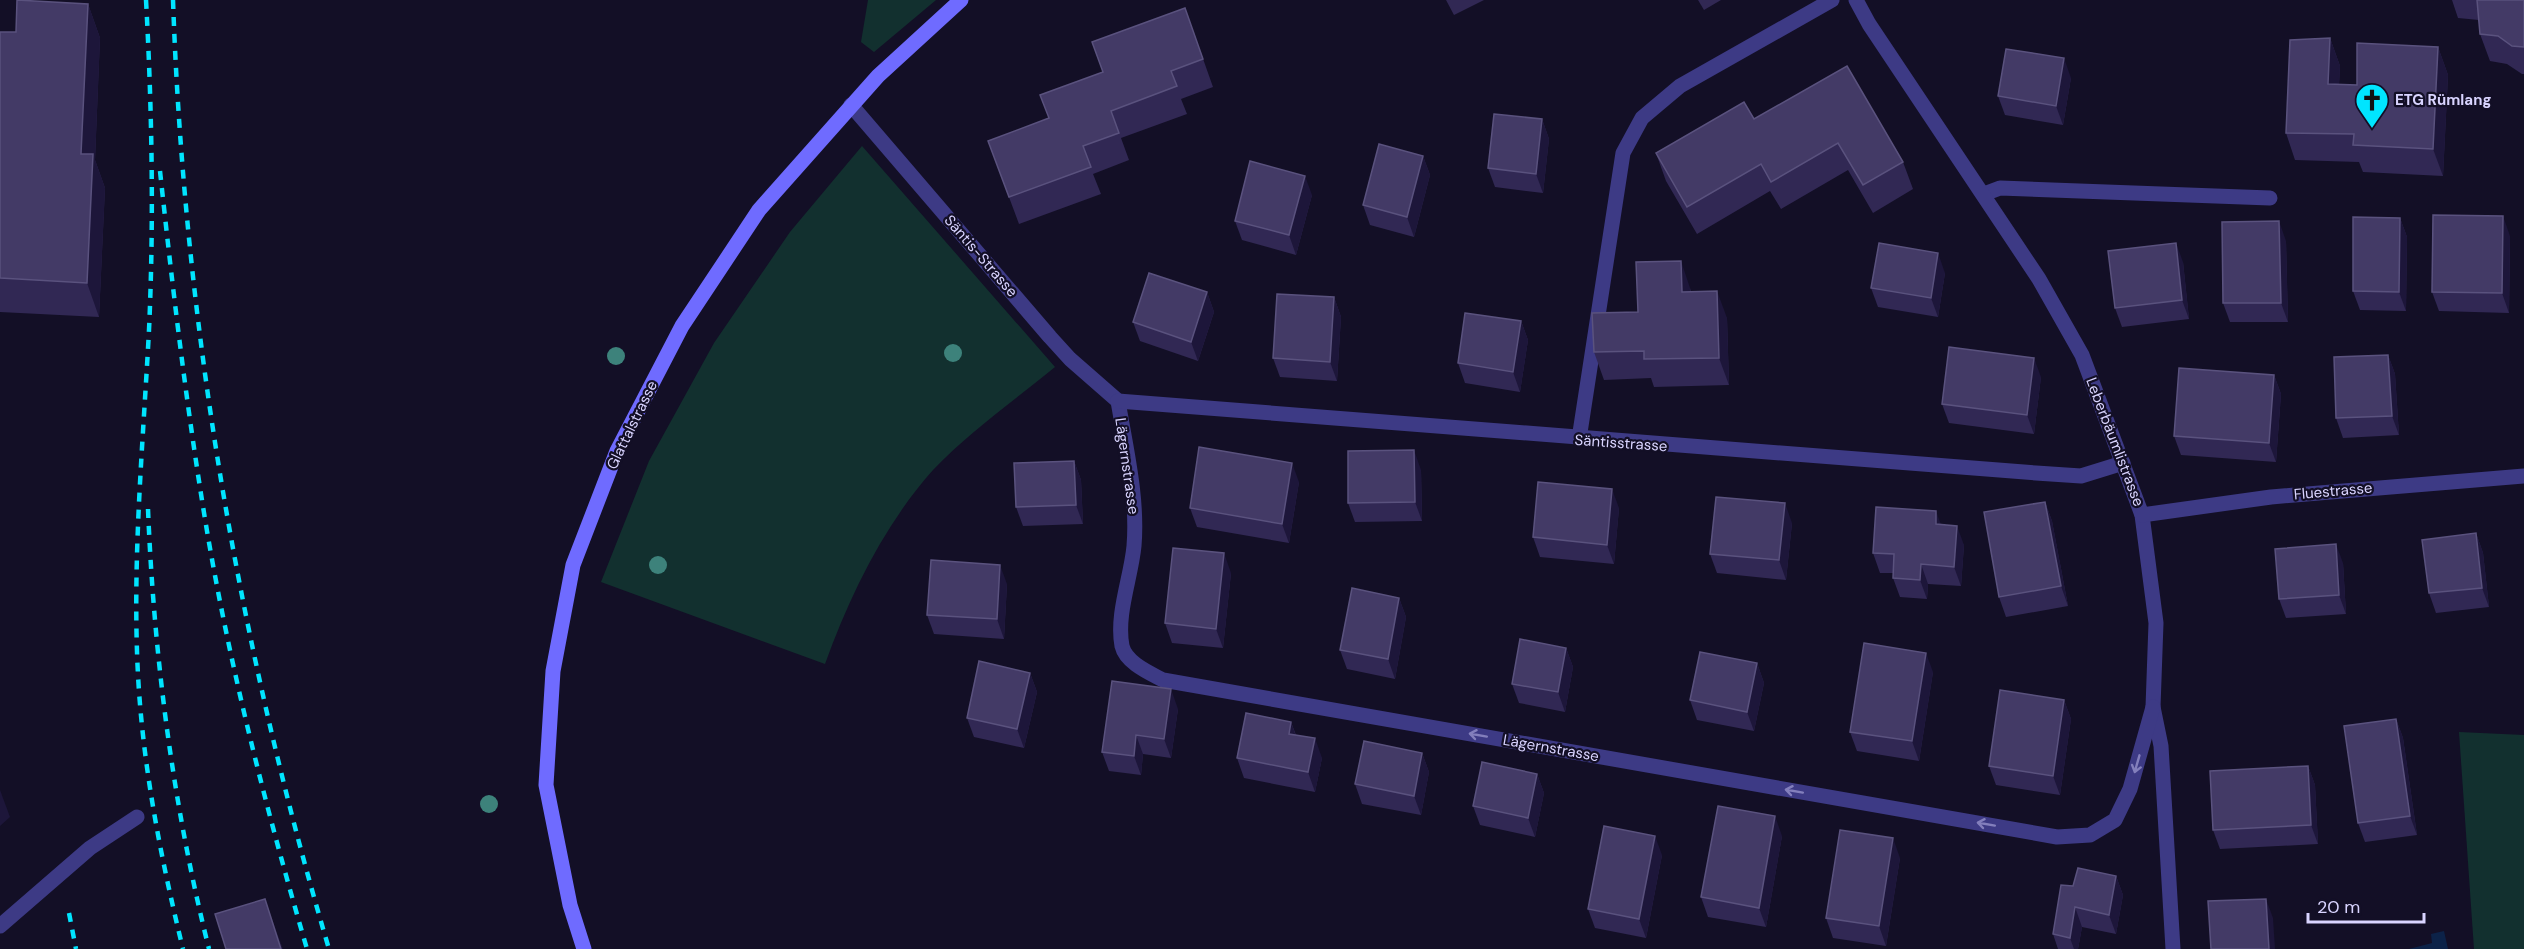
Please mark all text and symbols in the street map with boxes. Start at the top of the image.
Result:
church icon: ETG Rümlang [2354,82,2390,129]
place label: ETG Rümlang [2395,90,2491,110]
street label: Säntis-Strasse [940,211,1022,301]
street label: Leberbäumlistrasse [2081,375,2149,509]
street label: Glattalstrasse [602,377,662,473]
street label: Lägernstrasse [1110,416,1144,516]
street label: Säntisstrasse [1574,430,1668,456]
street label: Fluestrasse [2293,478,2373,504]
one-way arrow [1469,729,1488,740]
street label: Lägernstrasse [1501,730,1601,766]
one-way arrow [2131,754,2142,773]
one-way arrow [1785,785,1805,796]
one-way arrow [1977,819,1997,830]
scale bar [2308,886,2424,924]
text: 20 m [2317,895,2360,919]

